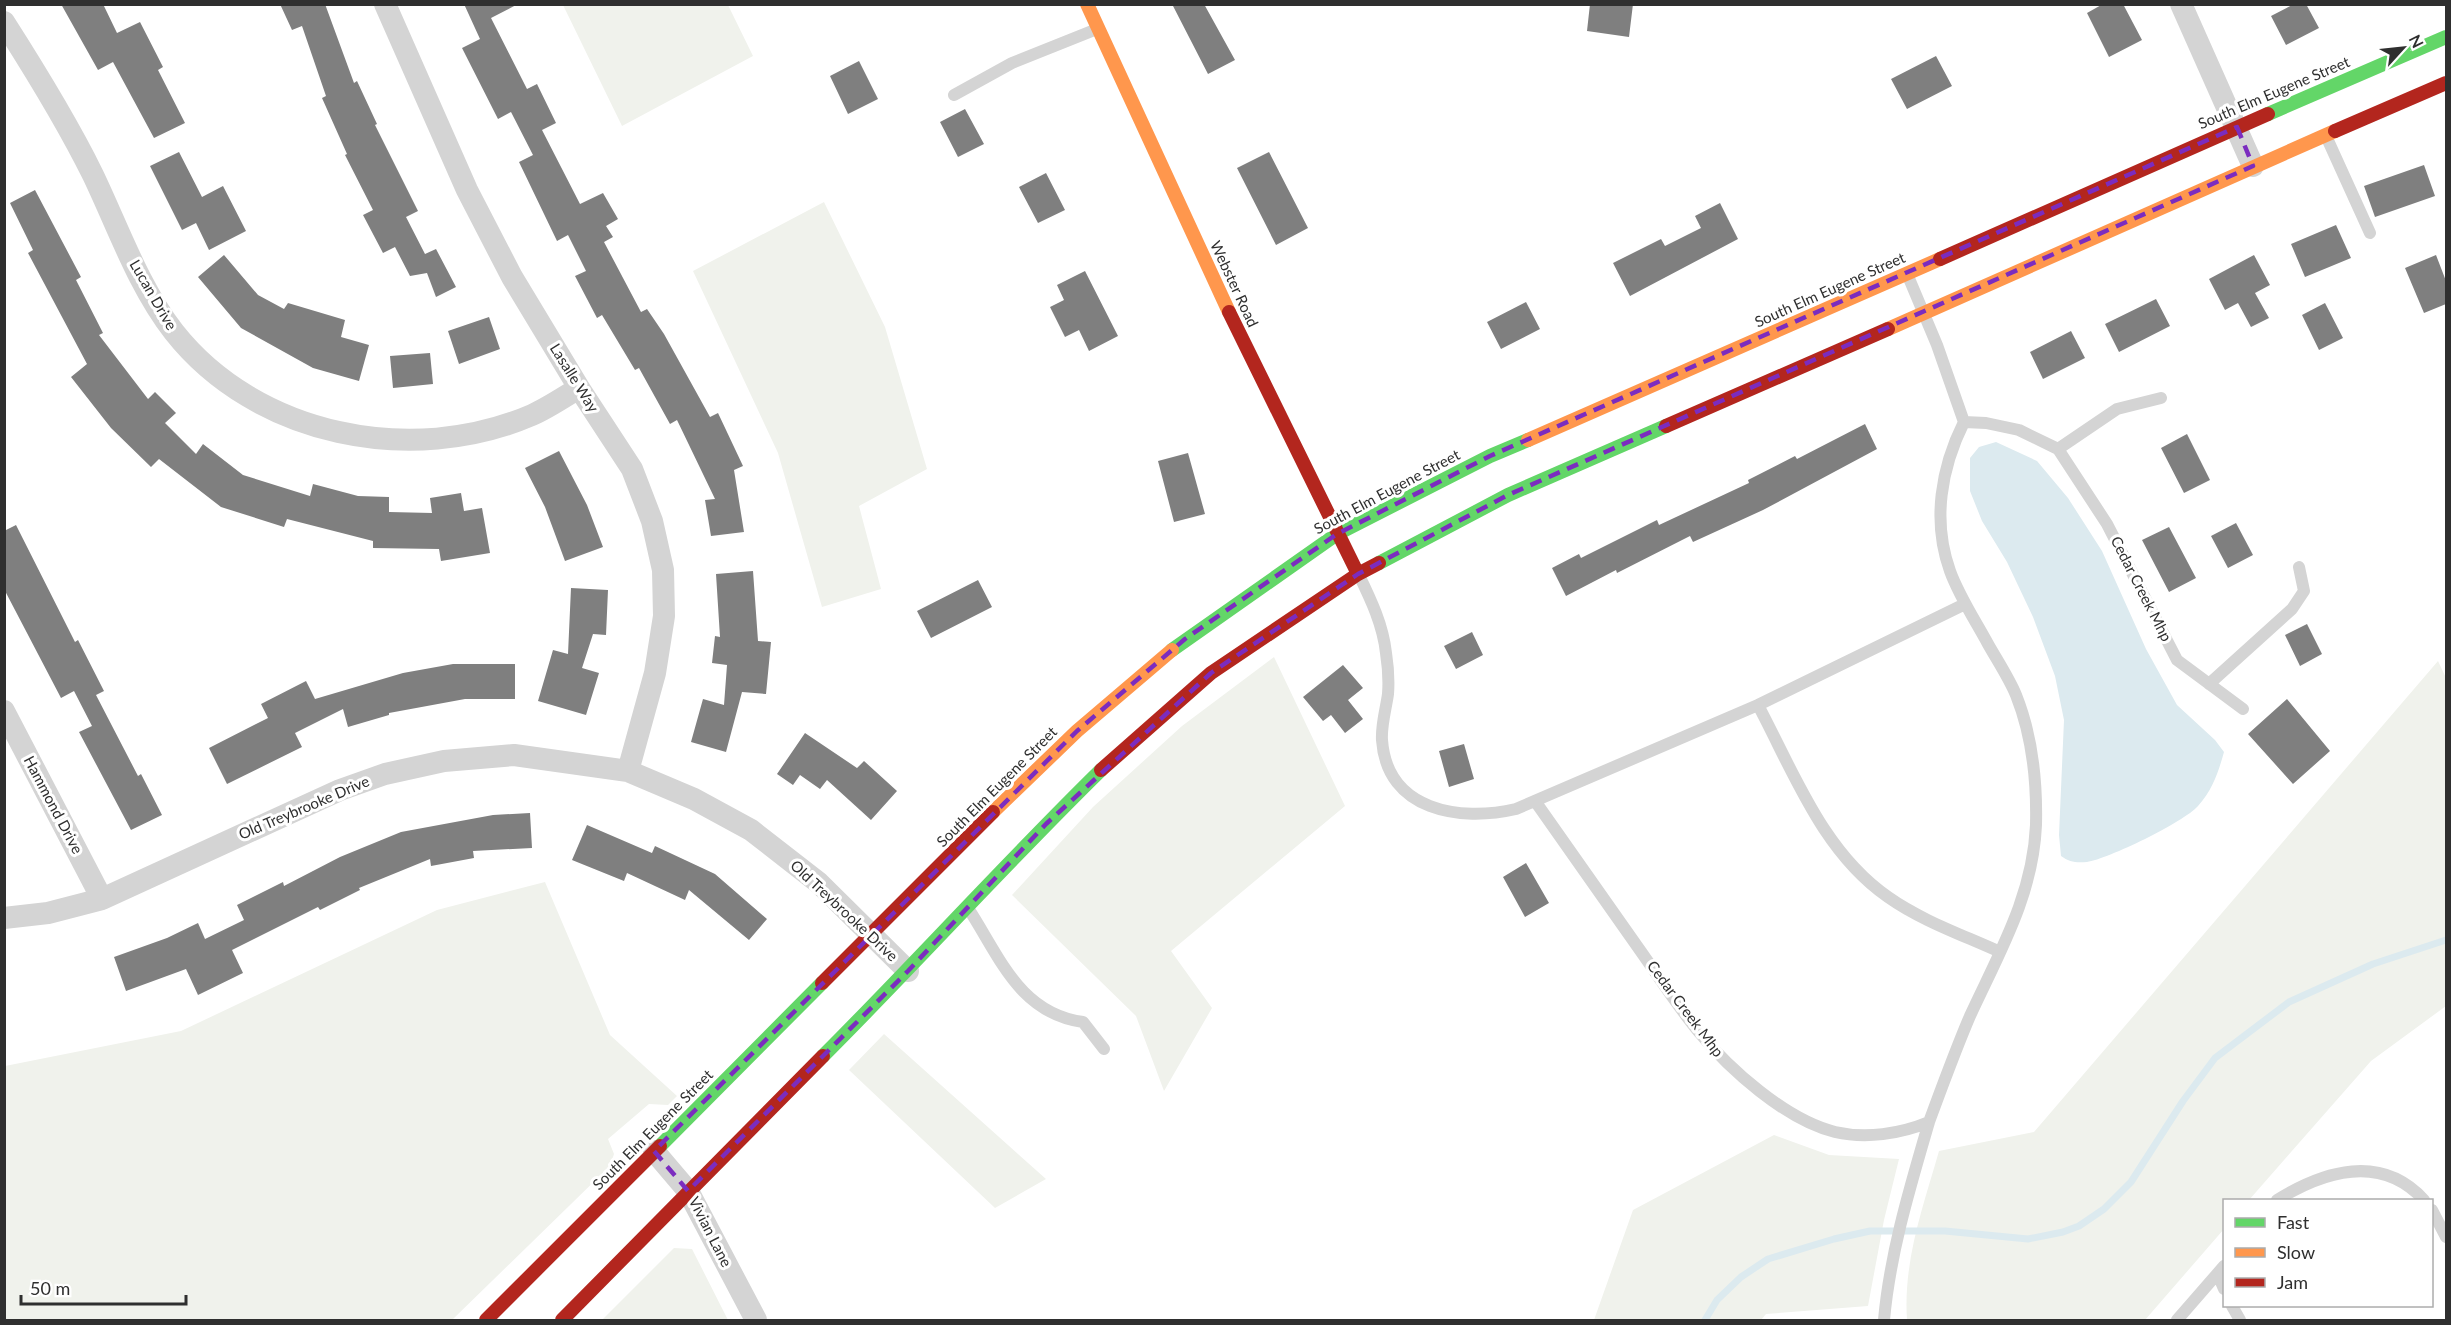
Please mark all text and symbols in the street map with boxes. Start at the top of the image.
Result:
north arrow [2373,18,2433,78]
text: N [2406,31,2428,51]
street label: South Elm Eugene Street [2195,52,2353,132]
street label: Webster Road [1207,238,1263,330]
street label: South Elm Eugene Street [1752,248,1908,330]
street label: Lucan Drive [127,256,181,333]
street label: Lasalle Way [547,340,603,415]
street label: South Elm Eugene Street [1310,445,1463,537]
street label: Cedar Creek Mhp [2108,533,2176,644]
street label: South Elm Eugene Street [932,722,1061,850]
street label: Hammond Drive [21,753,87,857]
street label: Old Treybrooke Drive [236,771,372,843]
street label: Old Treybrooke Drive [787,856,902,965]
street label: Cedar Creek Mhp [1644,957,1728,1060]
street label: South Elm Eugene Street [588,1065,717,1193]
street label: Vivian Lane [686,1194,736,1270]
legend [2223,1199,2433,1307]
text: Fast [2277,1211,2310,1233]
text: Slow [2277,1241,2315,1263]
scale bar [21,1268,186,1306]
text: Jam [2277,1271,2308,1293]
text: 50 m [30,1277,70,1299]

